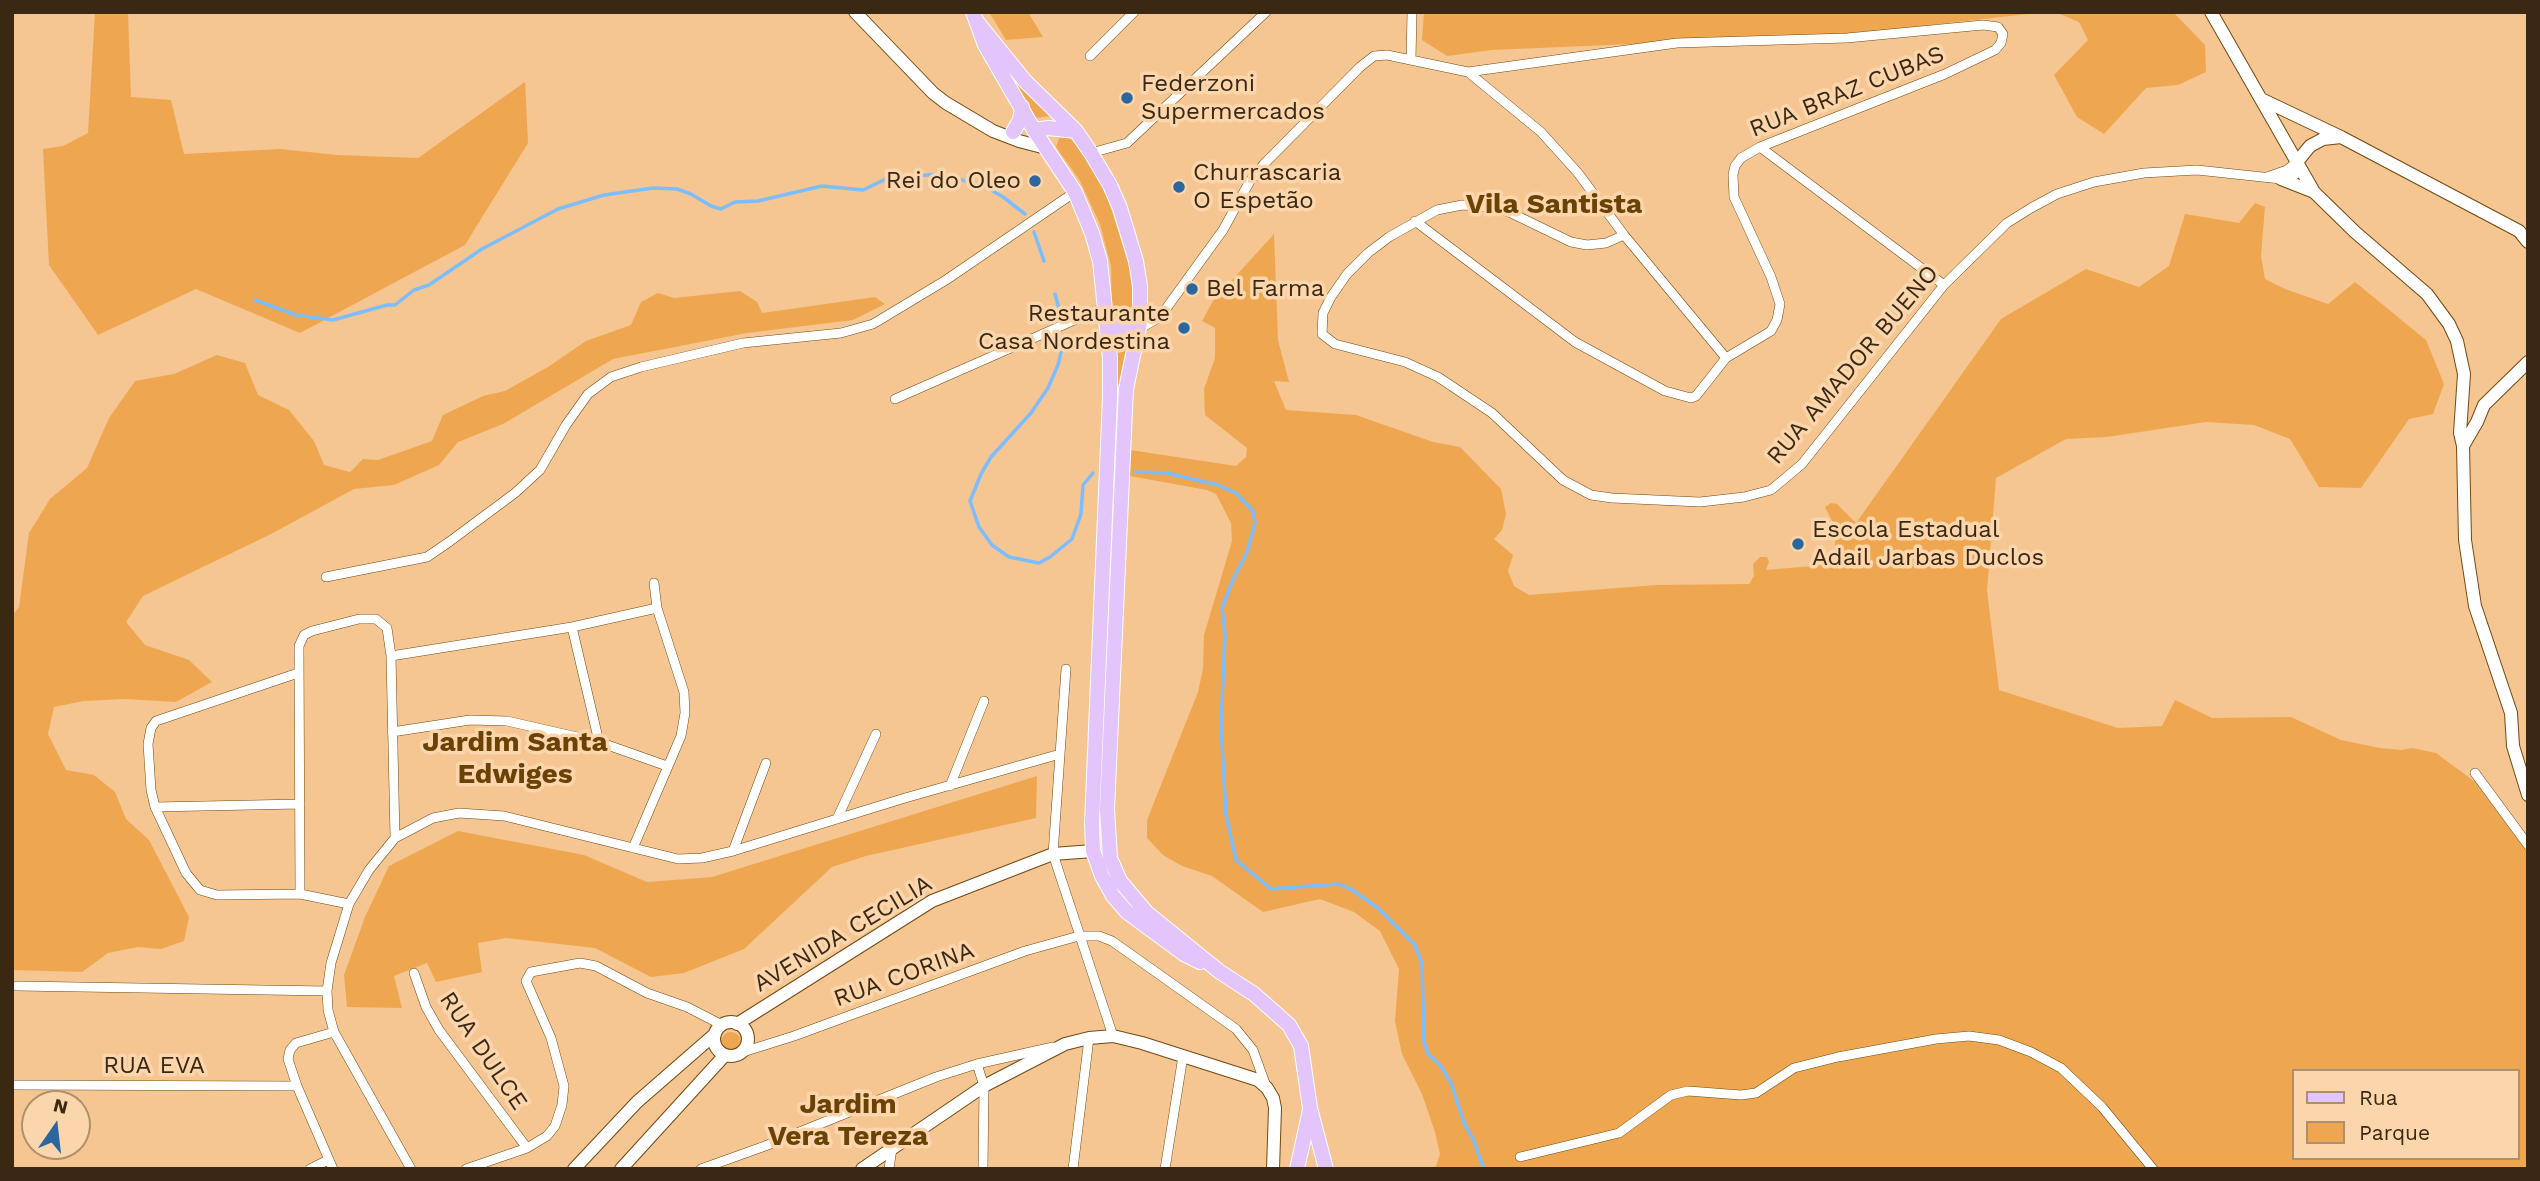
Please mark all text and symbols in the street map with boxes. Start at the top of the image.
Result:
street label: RUA BRAZ CUBAS [1746,40,1948,144]
place label: Federzoni Supermercados [1141,70,1325,126]
marker: Federzoni Supermercados [1119,90,1135,106]
place label: Churrascaria O Espetão [1193,159,1341,215]
place label: Rei do Oleo [886,167,1021,195]
marker: Rei do Oleo [1027,173,1043,189]
marker: Churrascaria O Espetão [1171,179,1187,195]
district label: Vila Santista [1466,188,1642,222]
street label: RUA AMADOR BUENO [1761,259,1945,471]
place label: Bel Farma [1206,275,1324,303]
marker: Bel Farma [1184,281,1200,297]
place label: Restaurante Casa Nordestina [978,300,1170,356]
marker: Restaurante Casa Nordestina [1176,320,1192,336]
place label: Escola Estadual Adail Jarbas Duclos [1812,516,2044,572]
marker: Escola Estadual Adail Jarbas Duclos [1790,536,1806,552]
district label: Jardim Santa Edwiges [422,726,608,792]
street label: AVENIDA CECILIA [749,869,937,999]
street label: RUA CORINA [830,936,978,1014]
street label: RUA DULCE [433,986,533,1116]
street label: RUA EVA [103,1052,205,1080]
legend [2292,1069,2519,1160]
text: Rua [2359,1085,2398,1110]
district label: Jardim Vera Tereza [768,1088,928,1154]
north arrow [21,1090,91,1160]
text: N [51,1093,70,1119]
text: Parque [2359,1120,2430,1145]

